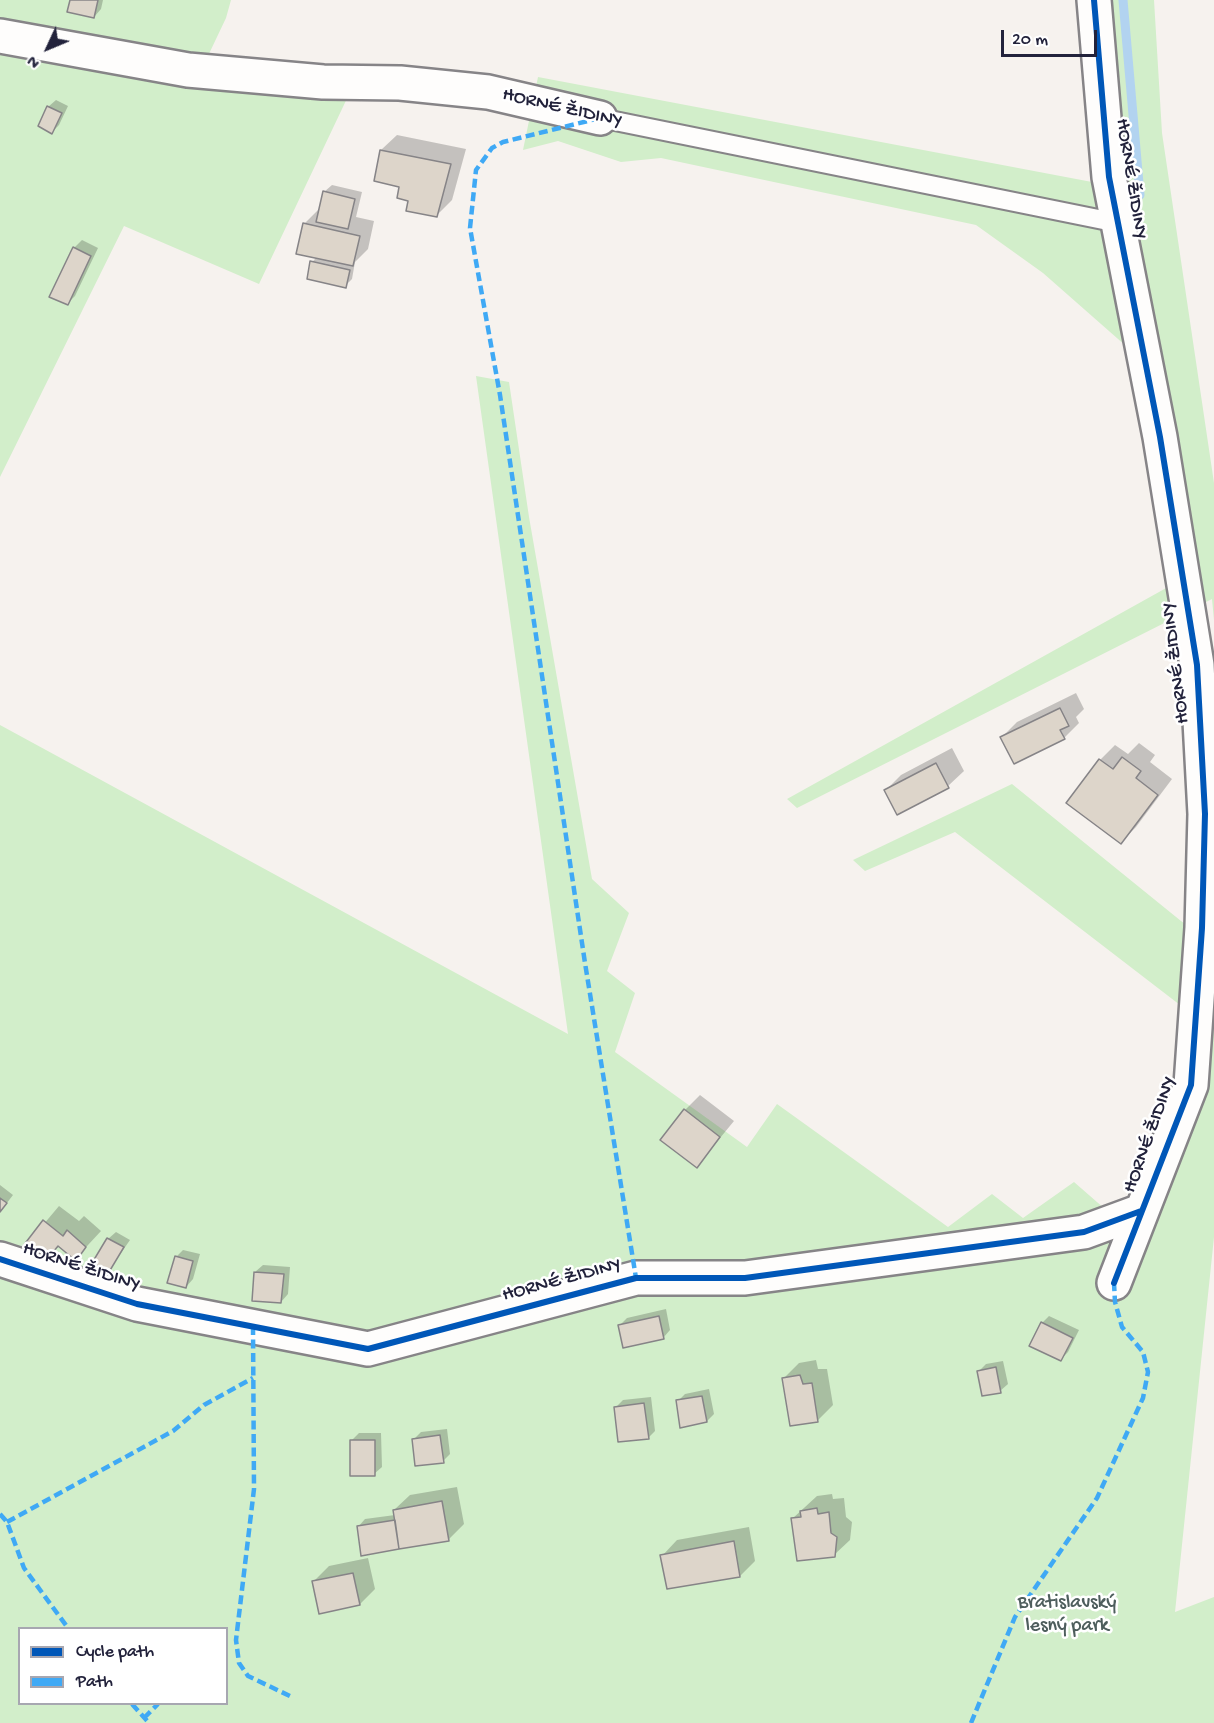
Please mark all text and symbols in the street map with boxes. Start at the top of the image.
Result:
north arrow [18,18,78,78]
scale bar [1004,18,1100,56]
text: 20 m [1012,30,1048,51]
text: N [24,50,45,71]
street label: HORNÉ ŽIDINY [500,84,624,134]
street label: HORNÉ ŽIDINY [1109,117,1151,241]
street label: HORNÉ ŽIDINY [1158,601,1196,725]
street label: HORNÉ ŽIDINY [1119,1074,1183,1196]
street label: HORNÉ ŽIDINY [19,1238,143,1298]
street label: HORNÉ ŽIDINY [500,1254,624,1308]
park label: Bratislavský lesný park [1018,1592,1116,1639]
legend [18,1627,228,1705]
text: Cycle path [76,1642,154,1663]
text: Path [76,1672,113,1693]

